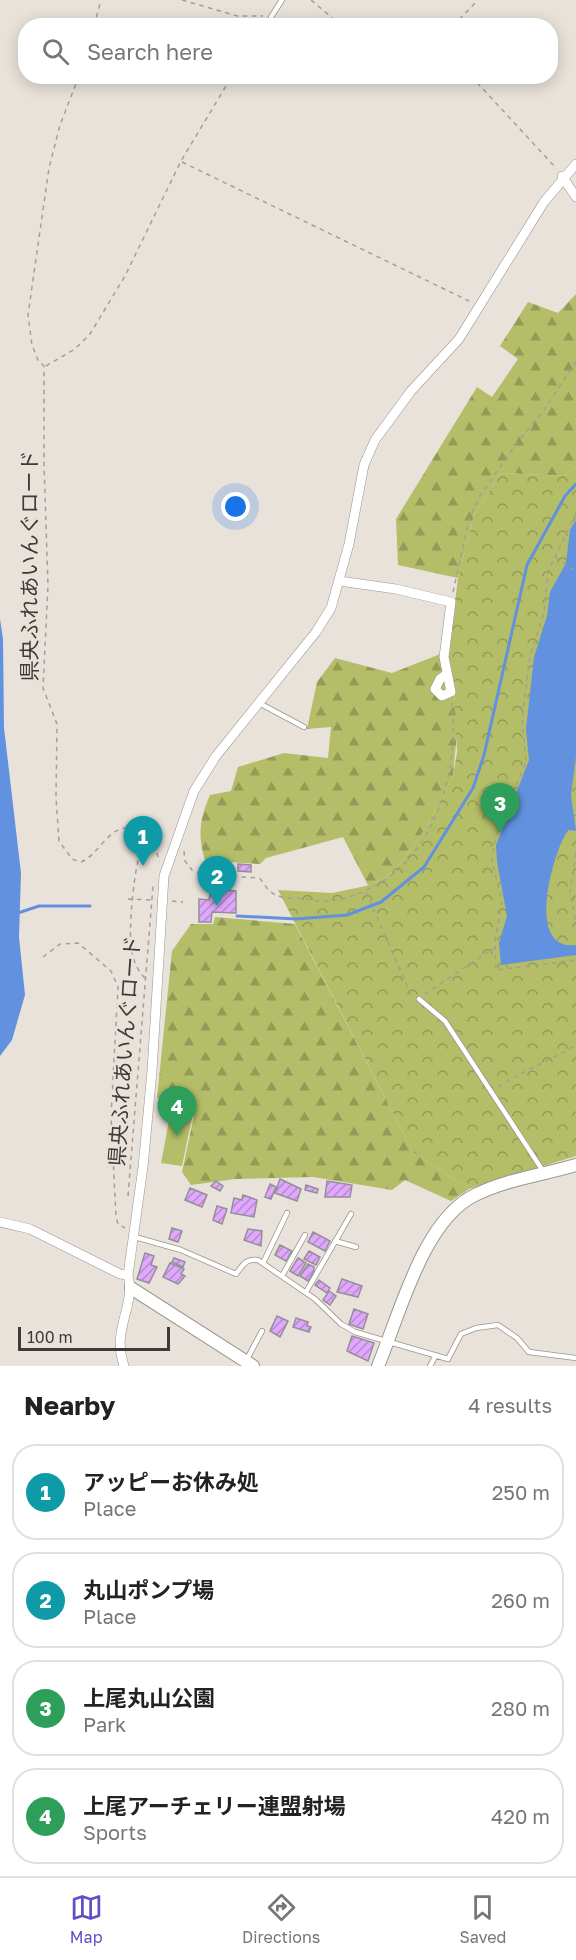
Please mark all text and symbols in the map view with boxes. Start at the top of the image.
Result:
search box [18,18,558,84]
icon: search [39,35,72,68]
text: Search here [87,38,213,65]
street label: 県央ふれあいんぐロード [16,451,42,682]
your location [221,492,250,521]
pin: 3 [480,784,520,833]
pin: 1 [124,816,162,866]
pin: 2 [198,856,236,906]
street label: 県央ふれあいんぐロード [103,935,145,1167]
pin: 4 [158,1086,196,1136]
scale bar [18,1324,170,1352]
text: 100 m [27,1327,73,1347]
text: Nearby [24,1390,115,1421]
text: 4 results [468,1393,552,1417]
text: アッピーお休み処 [83,1468,259,1495]
text: 1 [40,1480,51,1504]
text: 250 m [492,1480,550,1504]
text: Place [83,1496,136,1520]
text: 丸山ポンプ場 [83,1576,214,1603]
text: 2 [39,1588,52,1612]
text: 260 m [491,1588,550,1612]
text: Place [83,1604,136,1628]
text: 上尾丸山公園 [83,1684,215,1711]
text: 3 [39,1696,52,1720]
text: 280 m [491,1696,550,1720]
text: Park [83,1712,126,1736]
text: 上尾アーチェリー連盟射場 [83,1792,346,1819]
text: 4 [39,1804,52,1828]
text: 420 m [491,1804,550,1828]
text: Sports [83,1820,147,1844]
tab: Map [70,1891,103,1947]
tab: Directions [242,1891,320,1947]
tab: Saved [460,1891,506,1947]

